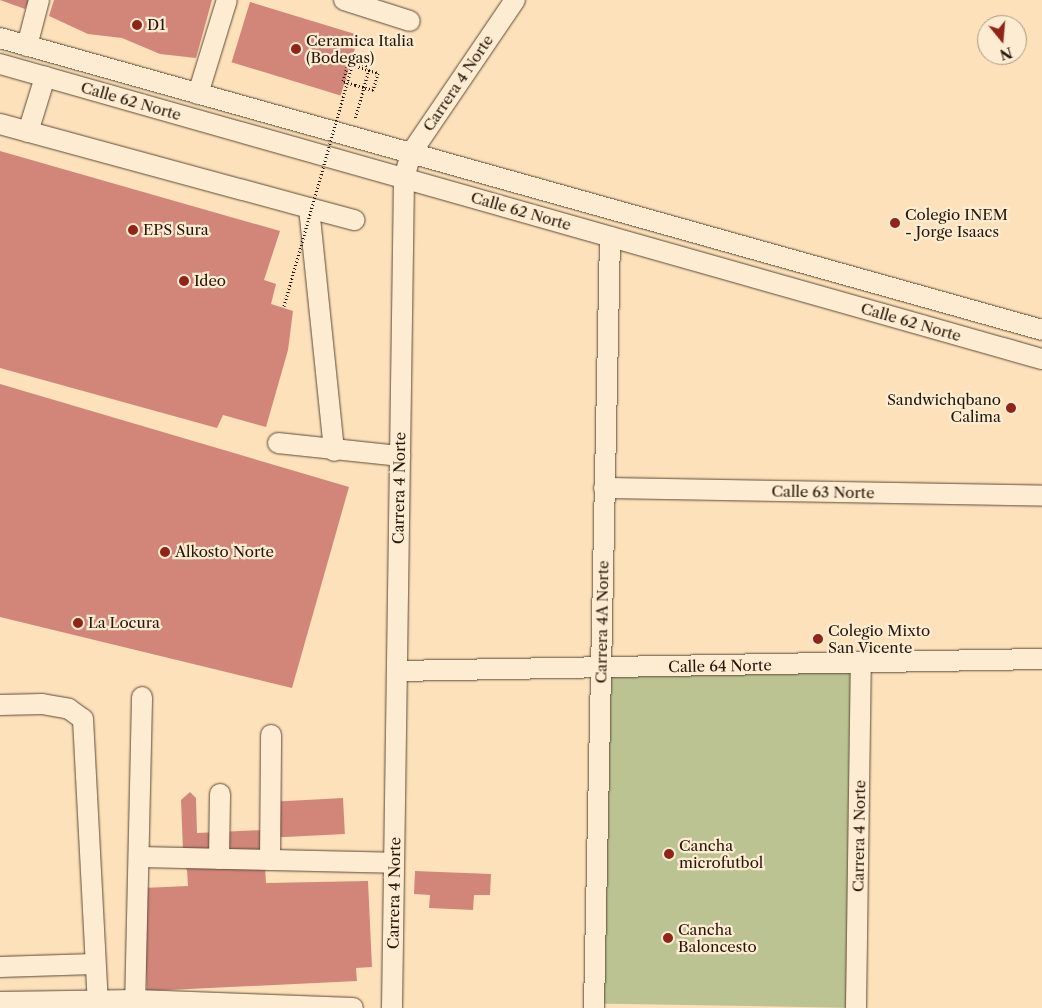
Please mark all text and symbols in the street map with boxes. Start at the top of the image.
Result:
north arrow [977,15,1027,65]
place label: D1 [147,16,165,34]
marker: D1 [131,19,143,31]
place label: Ceramica Italia (Bodegas) [306,31,414,66]
street label: Carrera 4 Norte [419,31,497,135]
marker: Ceramica Italia (Bodegas) [290,43,302,55]
text: N [998,43,1015,64]
street label: Calle 62 Norte [79,78,183,124]
street label: Calle 62 Norte [469,188,573,234]
place label: Colegio INEM - Jorge Isaacs [905,205,1008,240]
marker: Colegio INEM - Jorge Isaacs [889,217,901,229]
place label: EPS Sura [143,221,209,239]
marker: EPS Sura [127,224,139,236]
place label: Ideo [194,272,226,290]
marker: Ideo [178,275,190,287]
street label: Calle 62 Norte [859,299,963,345]
place label: Sandwichqbano Calima [887,390,1001,425]
marker: Sandwichqbano Calima [1005,402,1017,414]
street label: Carrera 4 Norte [389,432,409,544]
street label: Calle 63 Norte [771,482,875,502]
place label: Alkosto Norte [175,543,274,561]
marker: Alkosto Norte [159,546,171,558]
street label: Carrera 4A Norte [592,560,612,684]
place label: La Locura [88,614,160,632]
marker: La Locura [72,617,84,629]
place label: Colegio Mixto San Vicente [828,621,930,656]
marker: Colegio Mixto San Vicente [812,633,824,645]
street label: Calle 64 Norte [668,656,772,676]
street label: Carrera 4 Norte [849,780,869,892]
place label: Cancha microfutbol [679,836,763,871]
street label: Carrera 4 Norte [384,837,404,949]
marker: Cancha microfutbol [663,848,675,860]
place label: Cancha Baloncesto [678,920,757,955]
marker: Cancha Baloncesto [662,932,674,944]

